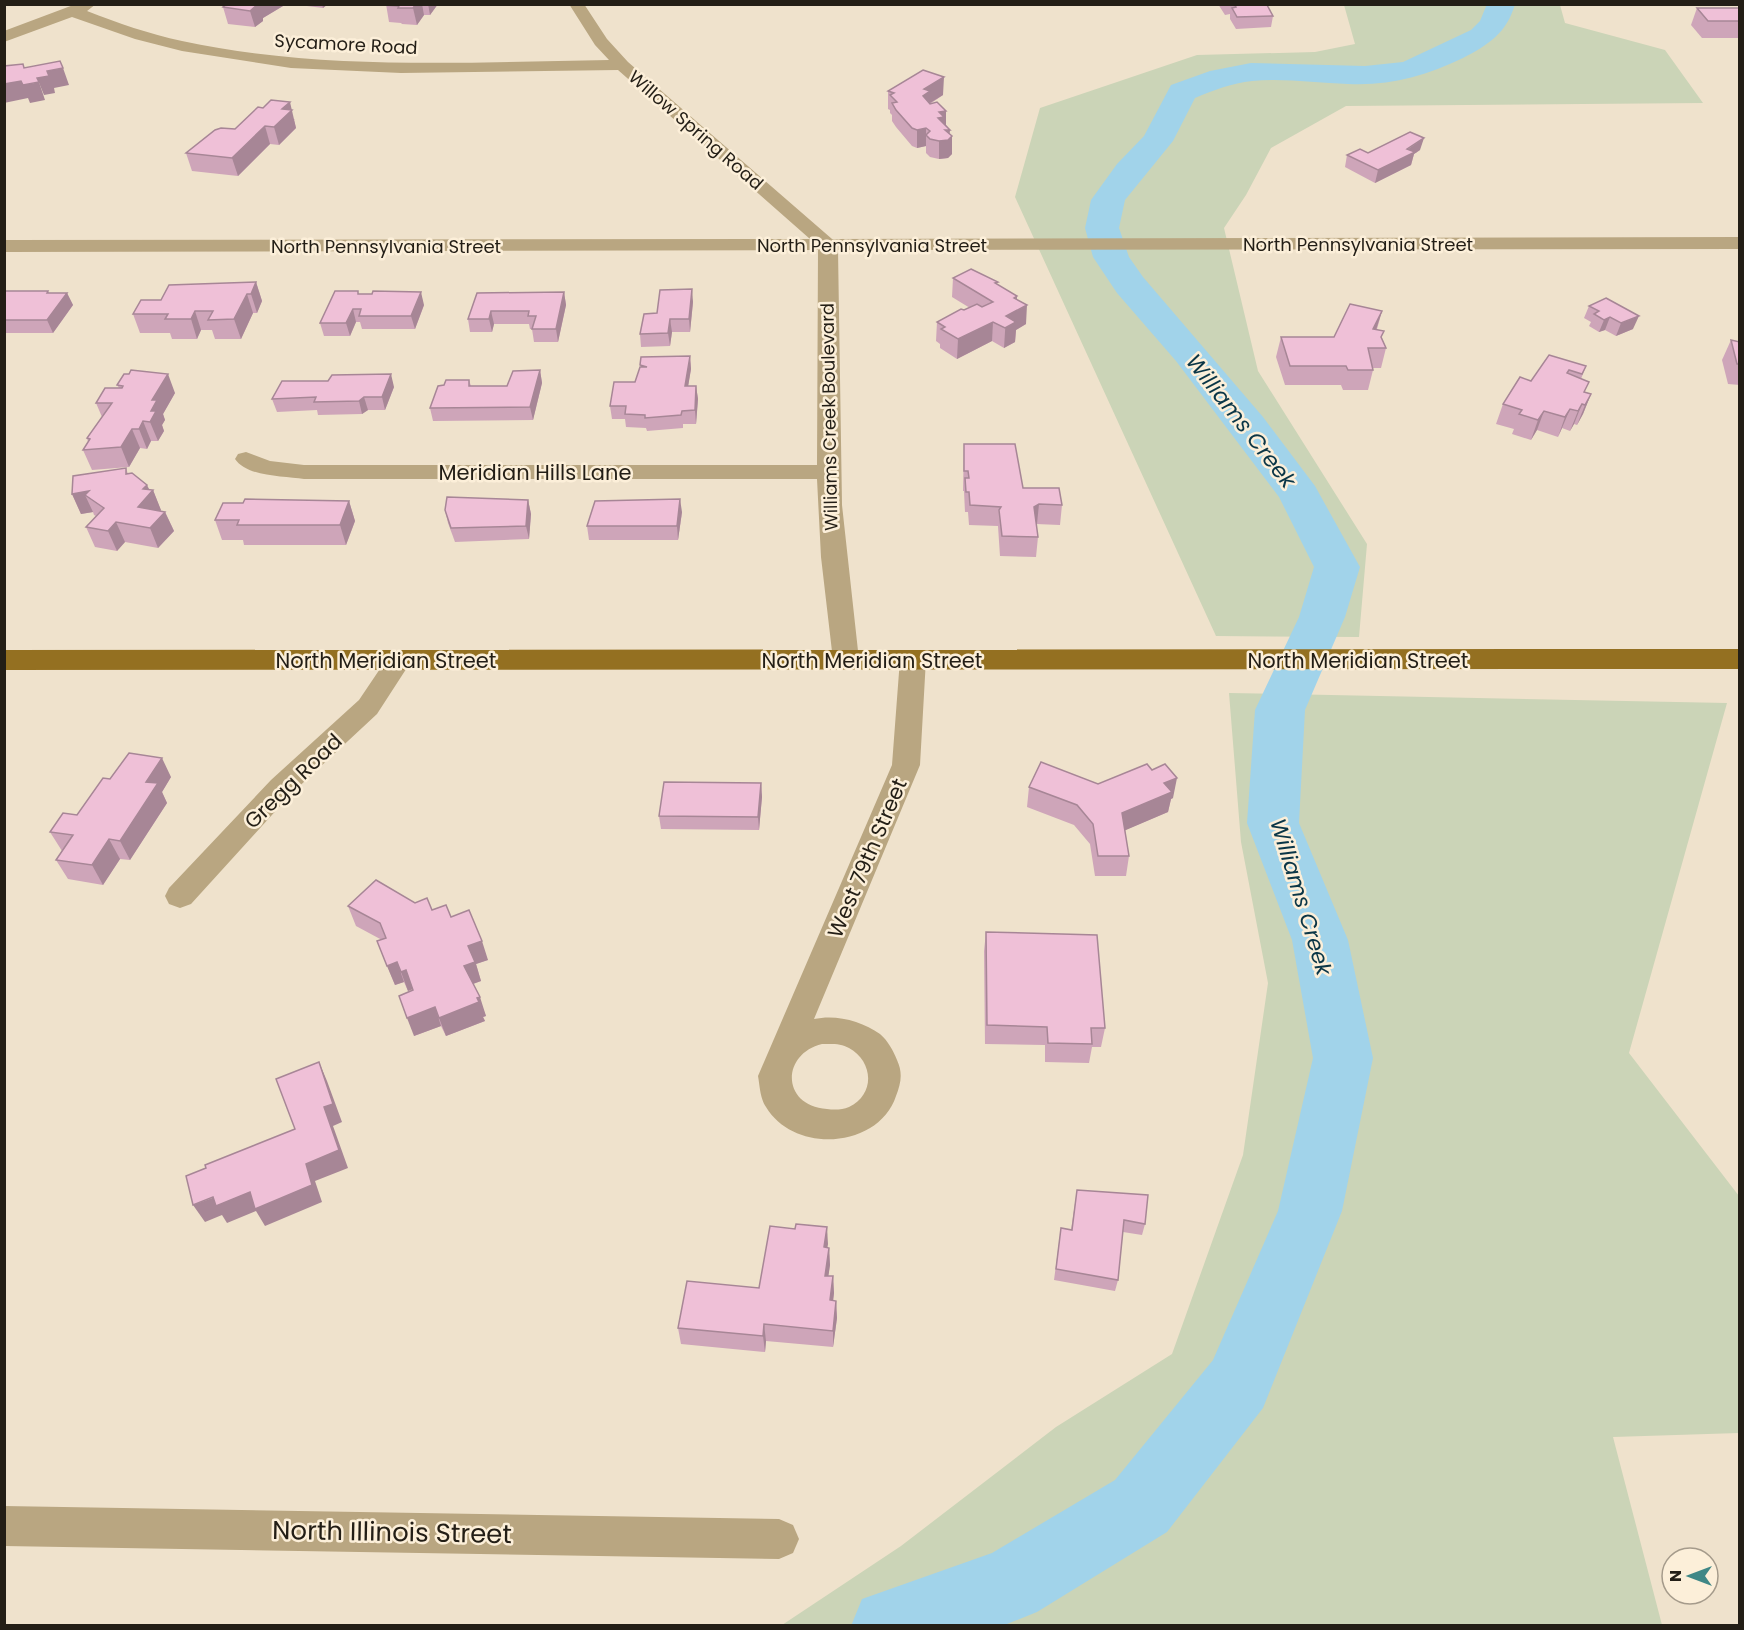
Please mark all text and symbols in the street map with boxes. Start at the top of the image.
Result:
street label: Sycamore Road [274,28,418,60]
street label: Willow Spring Road [623,64,769,196]
street label: North Pennsylvania Street [1243,232,1473,257]
street label: North Pennsylvania Street [757,233,987,258]
street label: North Pennsylvania Street [271,234,501,259]
street label: Williams Creek Boulevard [815,303,843,531]
water label: Williams Creek [1179,347,1304,496]
street label: Meridian Hills Lane [438,458,632,487]
street label: North Meridian Street [276,646,496,675]
street label: North Meridian Street [762,646,982,675]
street label: North Meridian Street [1248,646,1468,675]
street label: Gregg Road [238,727,348,835]
street label: West 79th Street [820,774,914,942]
water label: Williams Creek [1262,815,1340,981]
street label: North Illinois Street [272,1512,512,1552]
north arrow [1660,1546,1720,1606]
text: N [1664,1570,1687,1582]

